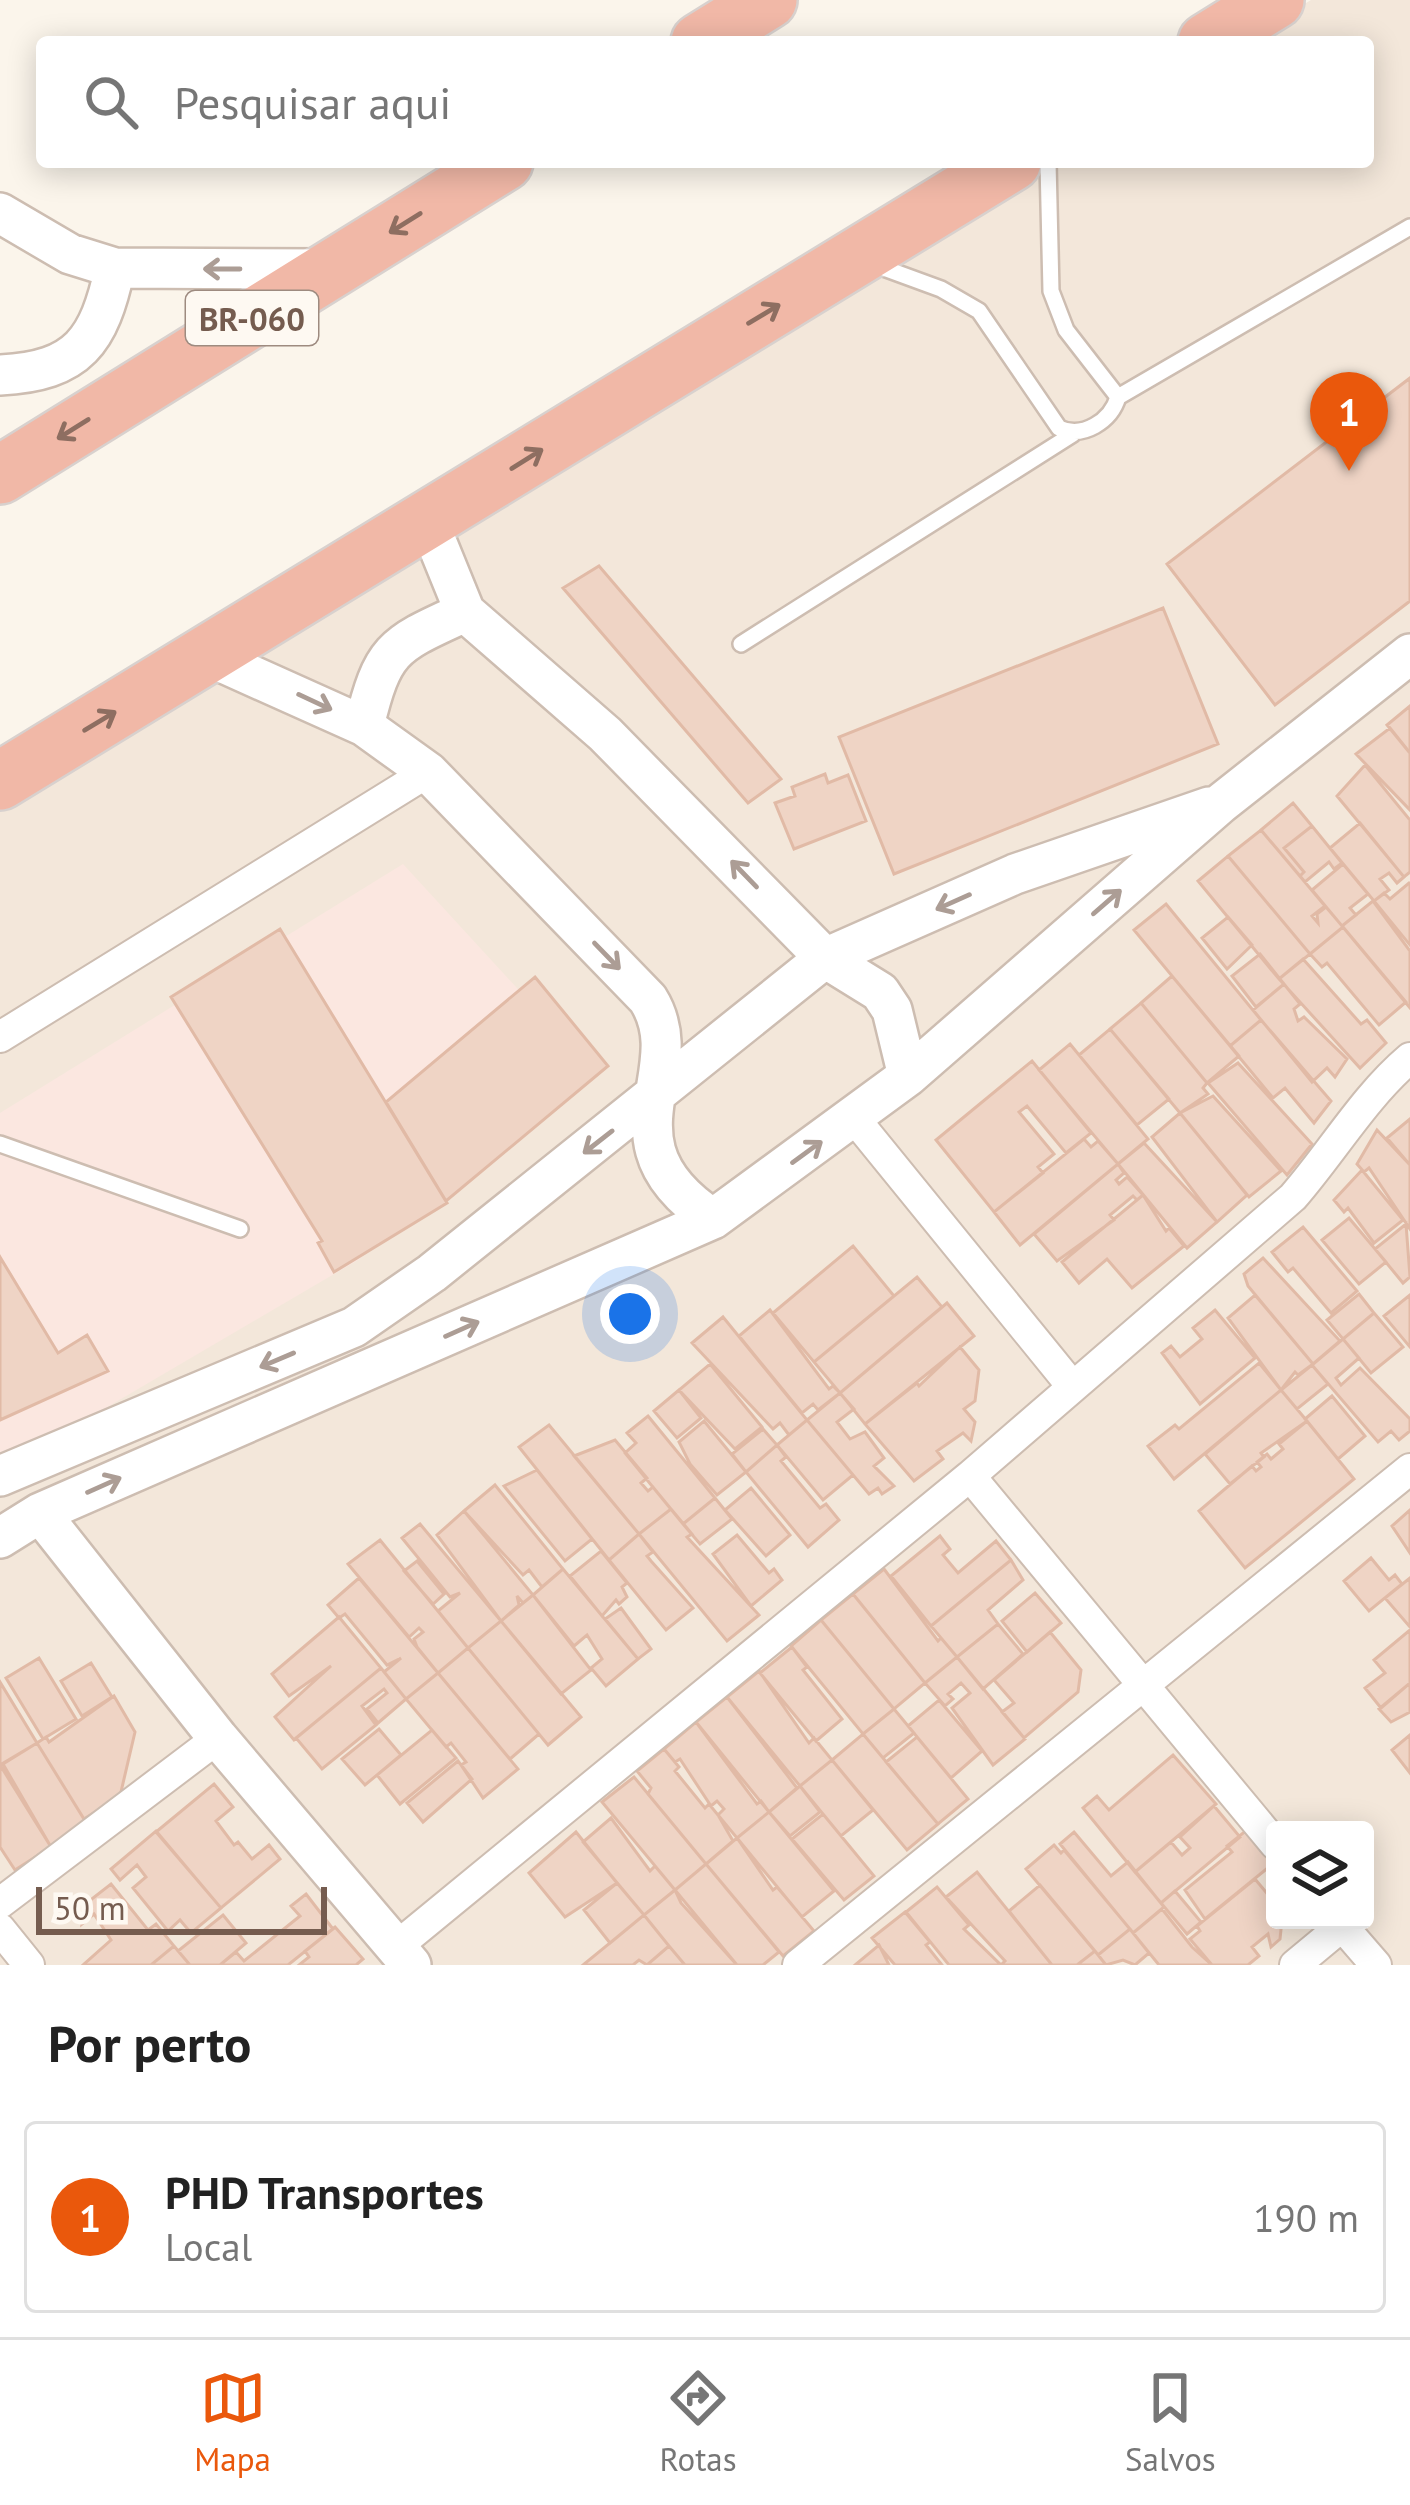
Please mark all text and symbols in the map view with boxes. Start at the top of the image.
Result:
search box [36,36,1374,168]
icon: search [78,69,144,135]
text: Pesquisar aqui [174,73,451,131]
one-way arrow [388,211,422,235]
one-way arrow [203,258,242,280]
road number: BR-060 [186,291,318,345]
one-way arrow [747,302,781,326]
pin: 1 [1310,372,1388,471]
one-way arrow [57,417,91,442]
one-way arrow [509,447,543,471]
one-way arrow [296,692,332,714]
one-way arrow [82,709,116,733]
one-way arrow [730,860,758,889]
one-way arrow [1091,889,1121,917]
one-way arrow [935,892,971,914]
one-way arrow [592,941,621,970]
one-way arrow [582,1128,614,1155]
one-way arrow [790,1139,823,1165]
your location [600,1284,660,1344]
one-way arrow [442,1317,479,1338]
one-way arrow [259,1350,295,1372]
one-way arrow [85,1473,121,1495]
map controls [1266,1821,1374,1929]
button: layers [1266,1821,1374,1929]
scale bar [36,1881,327,1934]
text: 50 m [54,1886,126,1929]
text: Por perto [48,2010,251,2076]
text: PHD Transportes [165,2163,484,2221]
text: 1 [79,2192,101,2243]
text: 190 m [1253,2192,1359,2243]
text: Local [165,2221,252,2272]
tab: Mapa [194,2365,271,2480]
tab: Rotas [659,2365,737,2480]
tab: Salvos [1125,2365,1216,2480]

